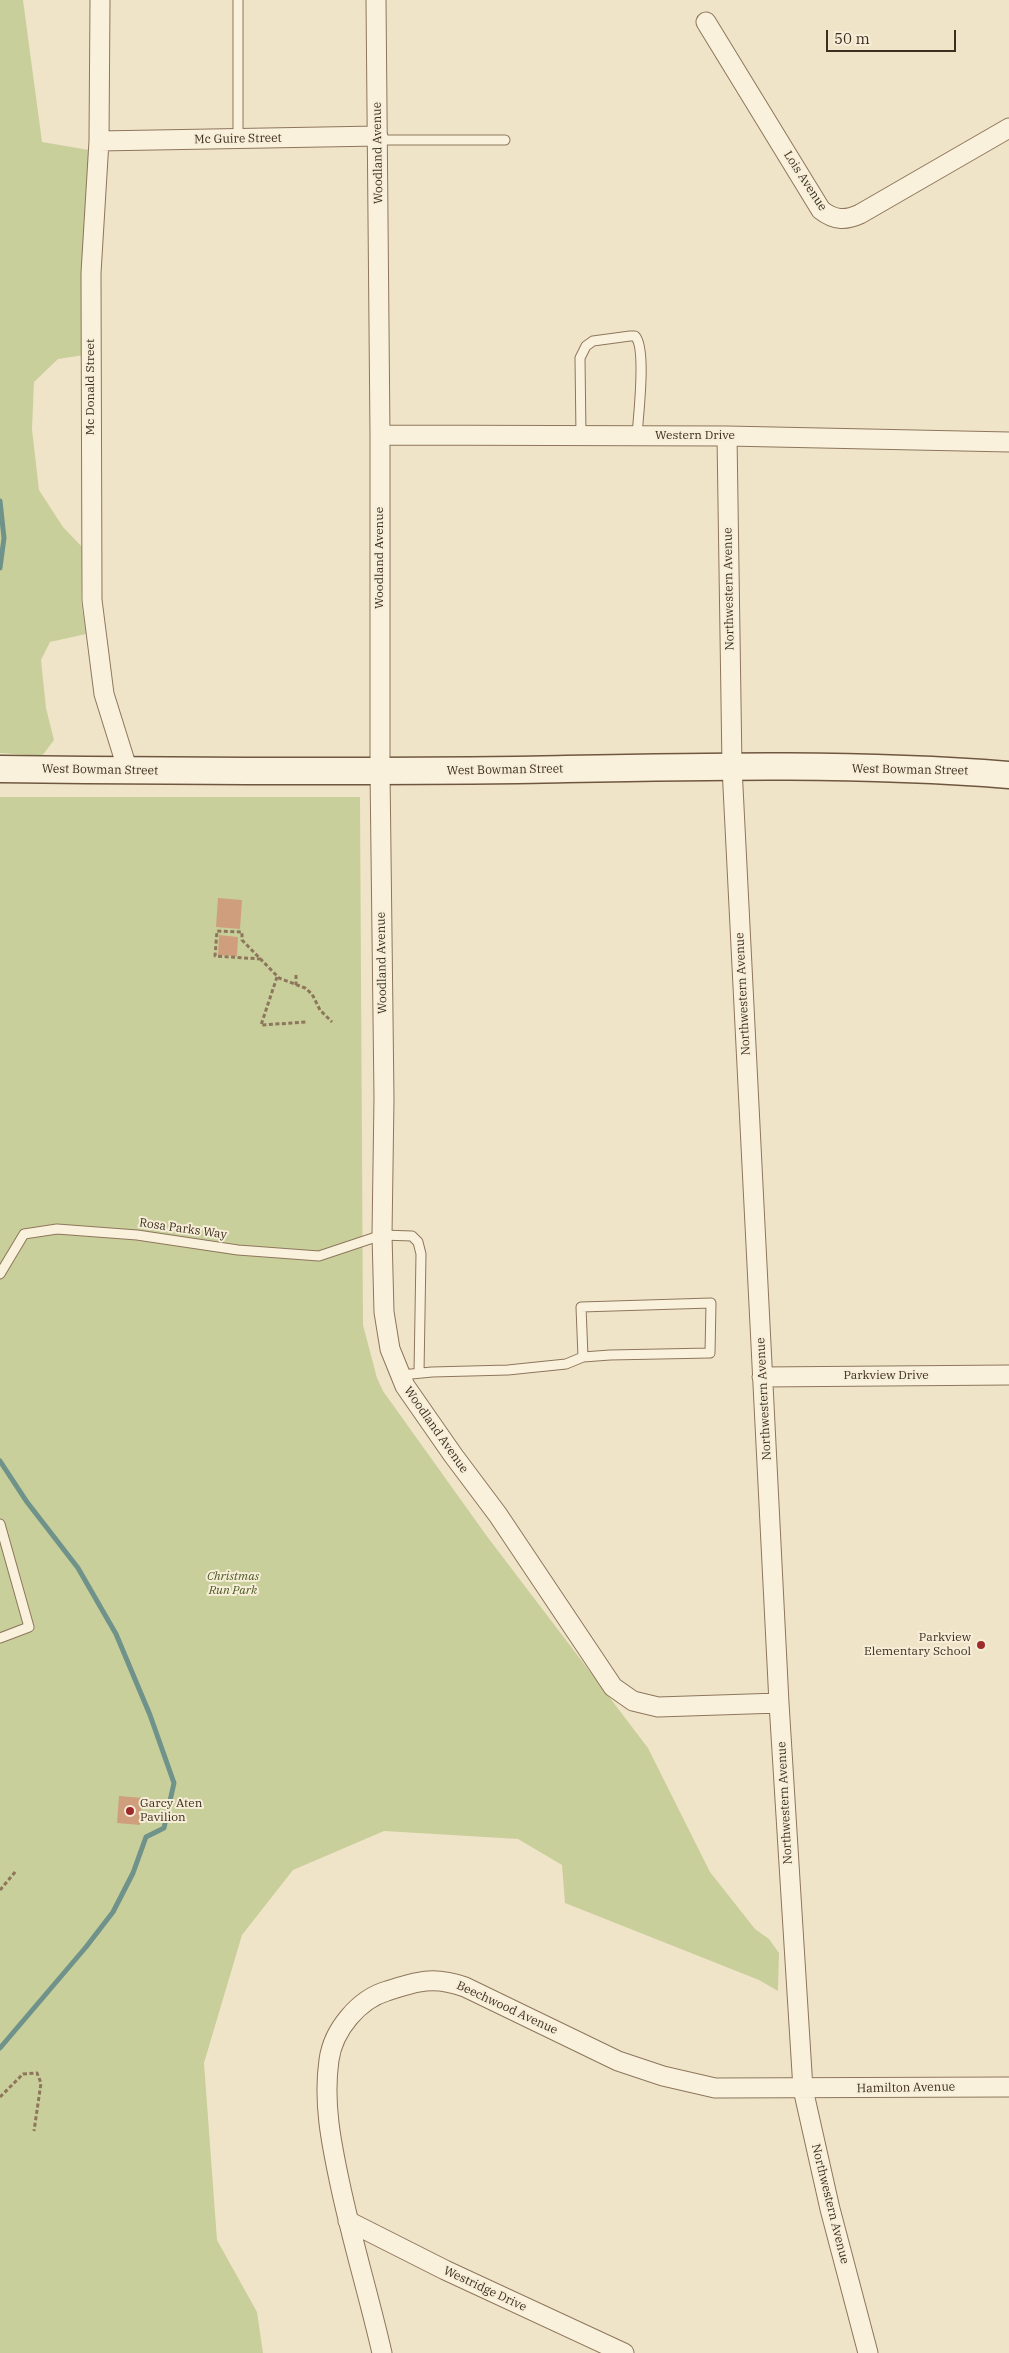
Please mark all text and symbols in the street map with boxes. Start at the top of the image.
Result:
scale bar [829,20,959,52]
text: 50 m [834,29,870,48]
street label: Woodland Avenue [370,102,386,204]
street label: Mc Guire Street [194,131,282,147]
street label: Lois Avenue [780,148,830,214]
street label: Mc Donald Street [84,339,98,435]
street label: Western Drive [655,429,735,443]
street label: Woodland Avenue [373,507,387,609]
street label: Northwestern Avenue [721,527,737,651]
street label: West Bowman Street [42,762,158,778]
street label: West Bowman Street [447,762,563,778]
street label: West Bowman Street [852,762,968,778]
street label: Woodland Avenue [374,912,390,1014]
street label: Northwestern Avenue [733,932,753,1056]
street label: Rosa Parks Way [138,1216,228,1242]
street label: Northwestern Avenue [754,1337,774,1461]
street label: Parkview Drive [843,1369,929,1383]
street label: Woodland Avenue [401,1384,471,1476]
park label: Christmas Run Park [207,1570,259,1598]
place label: Parkview Elementary School [864,1631,971,1659]
marker: Parkview Elementary School [975,1639,987,1651]
street label: Northwestern Avenue [775,1741,795,1865]
place label: Garcy Aten Pavilion [140,1797,202,1825]
marker: Garcy Aten Pavilion [124,1805,136,1817]
street label: Beechwood Avenue [454,1978,560,2038]
street label: Hamilton Avenue [857,2080,955,2096]
street label: Northwestern Avenue [808,2143,852,2265]
street label: Westridge Drive [441,2263,529,2315]

